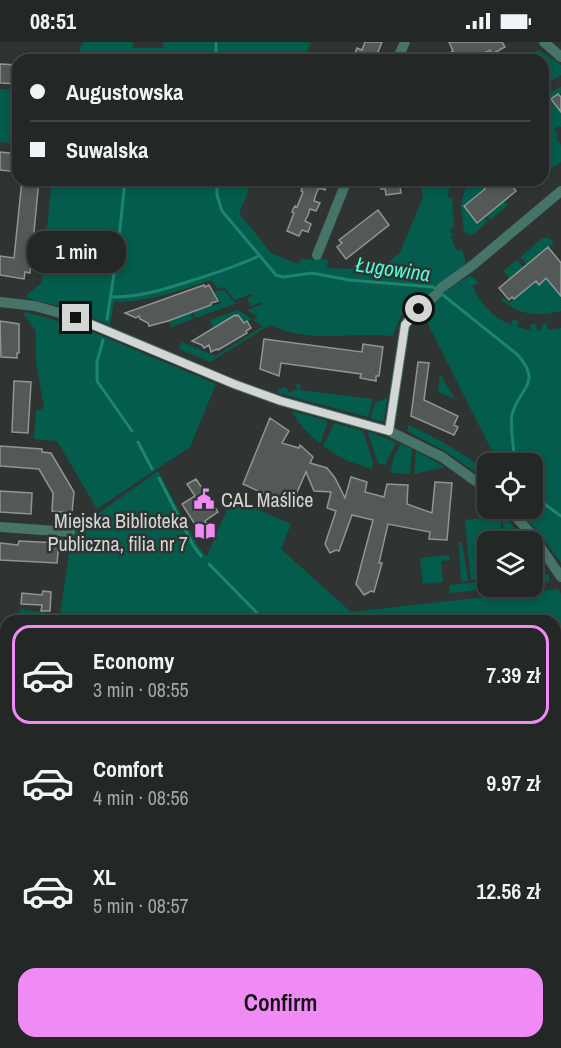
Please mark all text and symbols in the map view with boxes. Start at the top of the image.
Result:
text: 08:51 [30,6,76,36]
text: Augustowska [66,77,183,107]
text: Suwalska [66,135,148,165]
callout: 1 min [26,231,125,273]
text: 1 min [55,238,98,265]
water label: Ługowina [353,249,432,289]
route start [405,295,432,322]
route end [62,304,89,331]
map controls [477,453,543,597]
button: locate [477,453,543,519]
place label: CAL Maślice [221,486,313,513]
public building icon: CAL Maślice [192,487,216,511]
place label: Miejska Biblioteka Publiczna, filia nr 7 [48,507,188,557]
library icon: Miejska Biblioteka Publiczna, filia nr 7 [193,519,217,543]
button: layers [477,531,543,597]
text: Economy [93,646,174,676]
icon: car [21,648,75,702]
text: 7.39 zł [486,660,540,690]
text: 3 min · 08:55 [93,676,189,703]
text: Comfort [93,754,163,784]
icon: car [21,756,75,810]
text: 9.97 zł [486,768,540,798]
text: 4 min · 08:56 [93,784,189,811]
text: XL [93,862,116,892]
icon: car [21,864,75,918]
text: 12.56 zł [476,876,540,906]
text: 5 min · 08:57 [93,892,189,919]
button: Confirm [18,968,543,1037]

